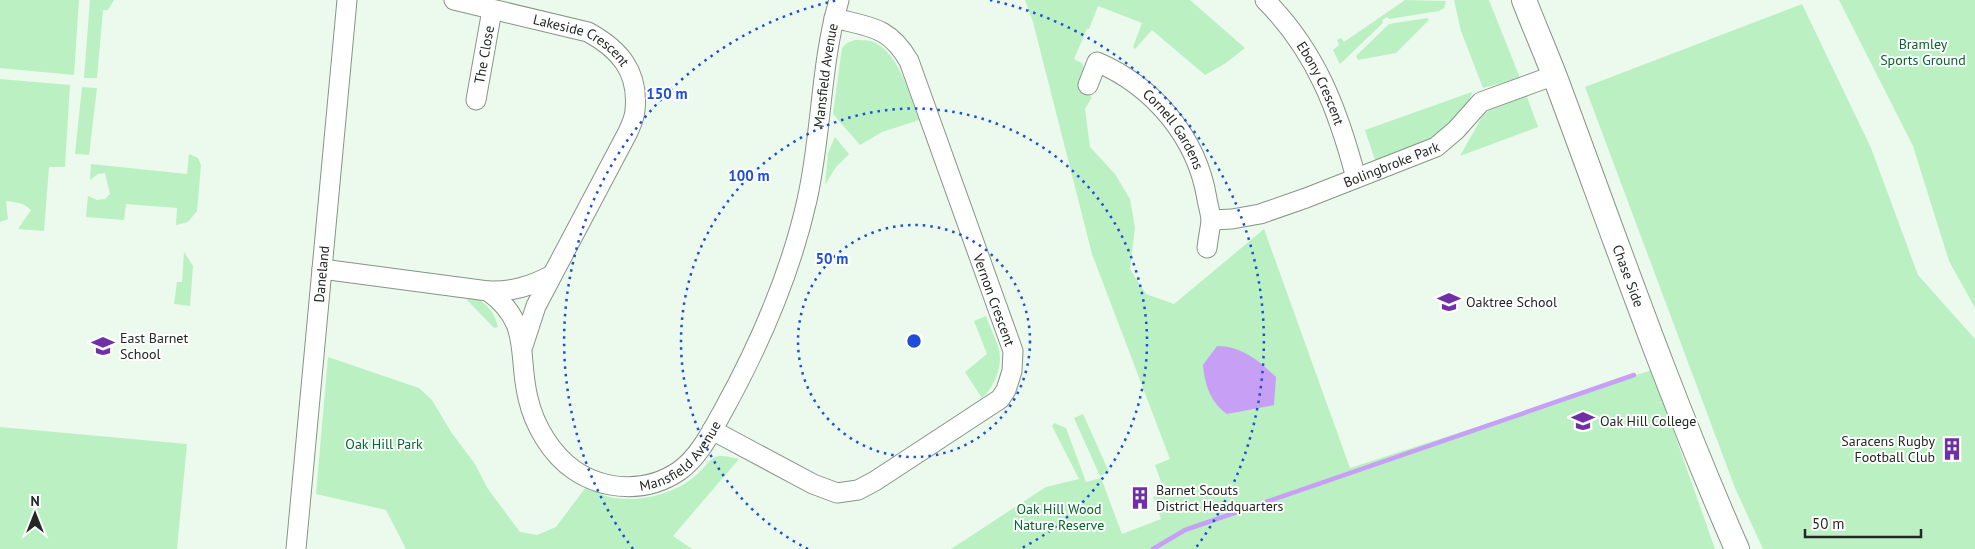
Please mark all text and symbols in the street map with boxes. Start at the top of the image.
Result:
street label: Lakeside Crescent [531,10,634,70]
street label: Mansfield Avenue [809,22,842,128]
street label: The Close [470,24,498,85]
park label: Bramley Sports Ground [1880,35,1966,69]
street label: Ebony Crescent [1293,38,1348,128]
text: 150 m [646,84,688,103]
street label: Cornell Gardens [1139,85,1208,172]
street label: Bolingbroke Park [1341,137,1442,191]
text: 100 m [728,166,770,185]
street label: Chase Side [1609,242,1648,310]
street label: Daneland [310,245,333,303]
text: 50 m [816,249,848,268]
street label: Vernon Crescent [969,251,1019,349]
school or university icon: Oaktree School [1436,289,1462,315]
place label: Oaktree School [1466,293,1557,311]
place label: East Barnet School [120,329,188,363]
centre of rings [905,332,923,350]
school or university icon: East Barnet School [90,333,116,359]
school or university icon: Oak Hill College [1570,408,1596,434]
place label: Oak Hill College [1600,412,1696,430]
street label: Mansfield Avenue [638,418,725,495]
place label: Saracens Rugby Football Club [1841,432,1935,466]
park label: Oak Hill Park [345,435,423,453]
building icon: Saracens Rugby Football Club [1939,436,1965,462]
place label: Barnet Scouts District Headquarters [1156,481,1284,515]
building icon: Barnet Scouts District Headquarters [1127,485,1153,511]
north arrow [10,489,60,539]
text: N [30,492,40,510]
park label: Oak Hill Wood Nature Reserve [1014,500,1104,534]
scale bar [1805,506,1921,538]
text: 50 m [1812,514,1845,533]

